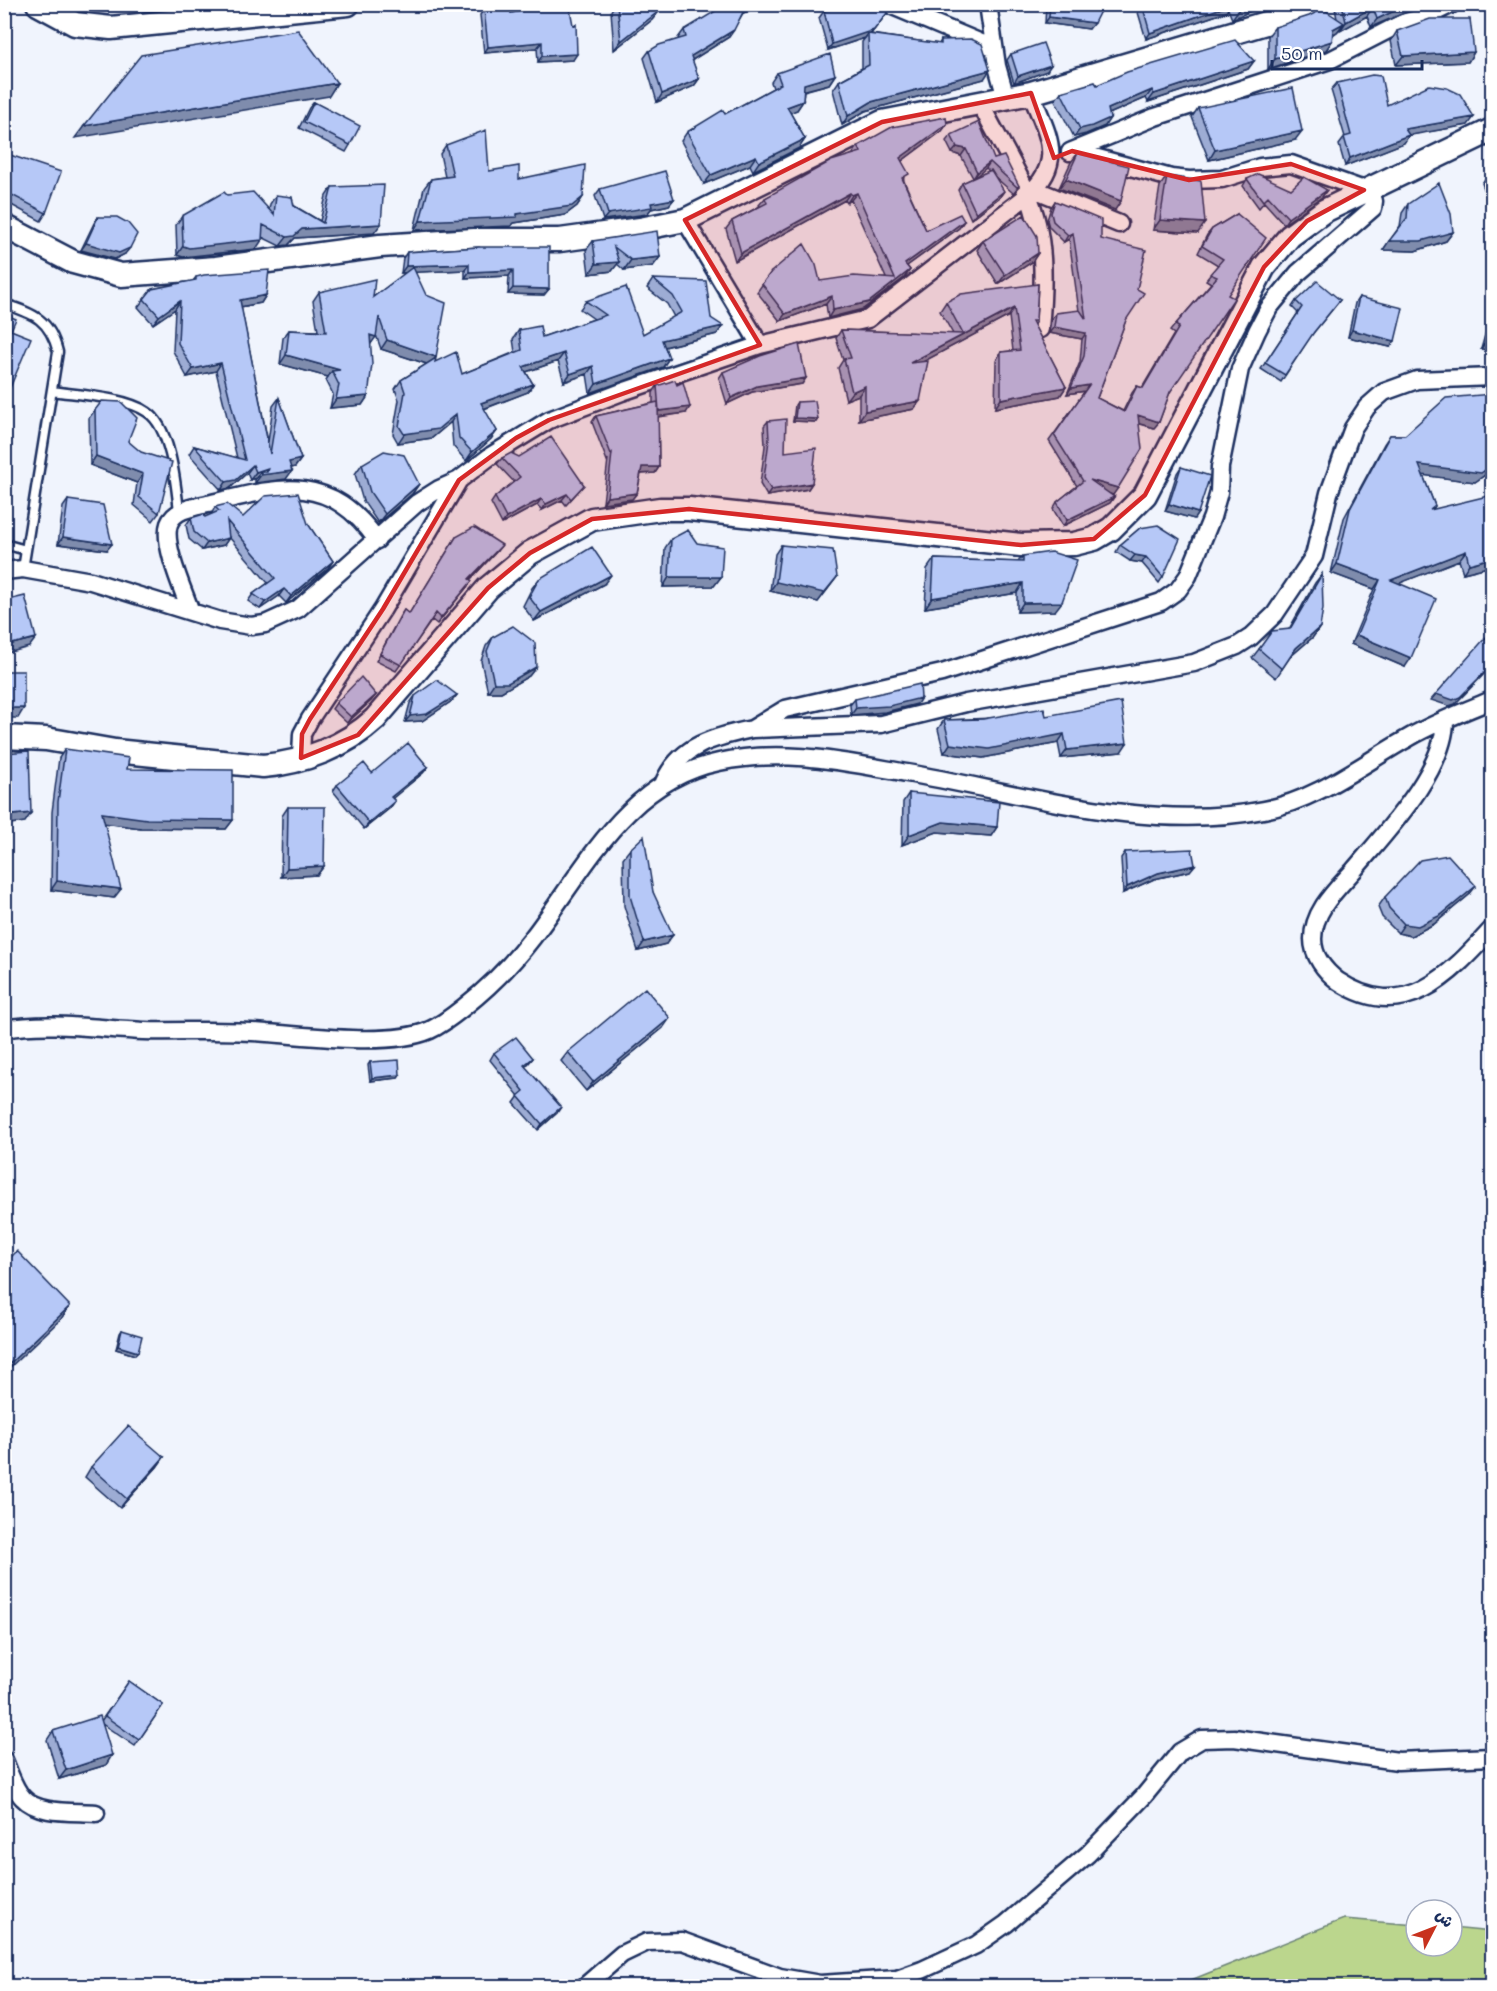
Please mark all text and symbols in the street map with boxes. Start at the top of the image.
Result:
scale bar [1272,33,1422,71]
text: 50 m [1281,41,1323,65]
north arrow [1404,1898,1464,1958]
text: ش [1432,1904,1459,1931]

